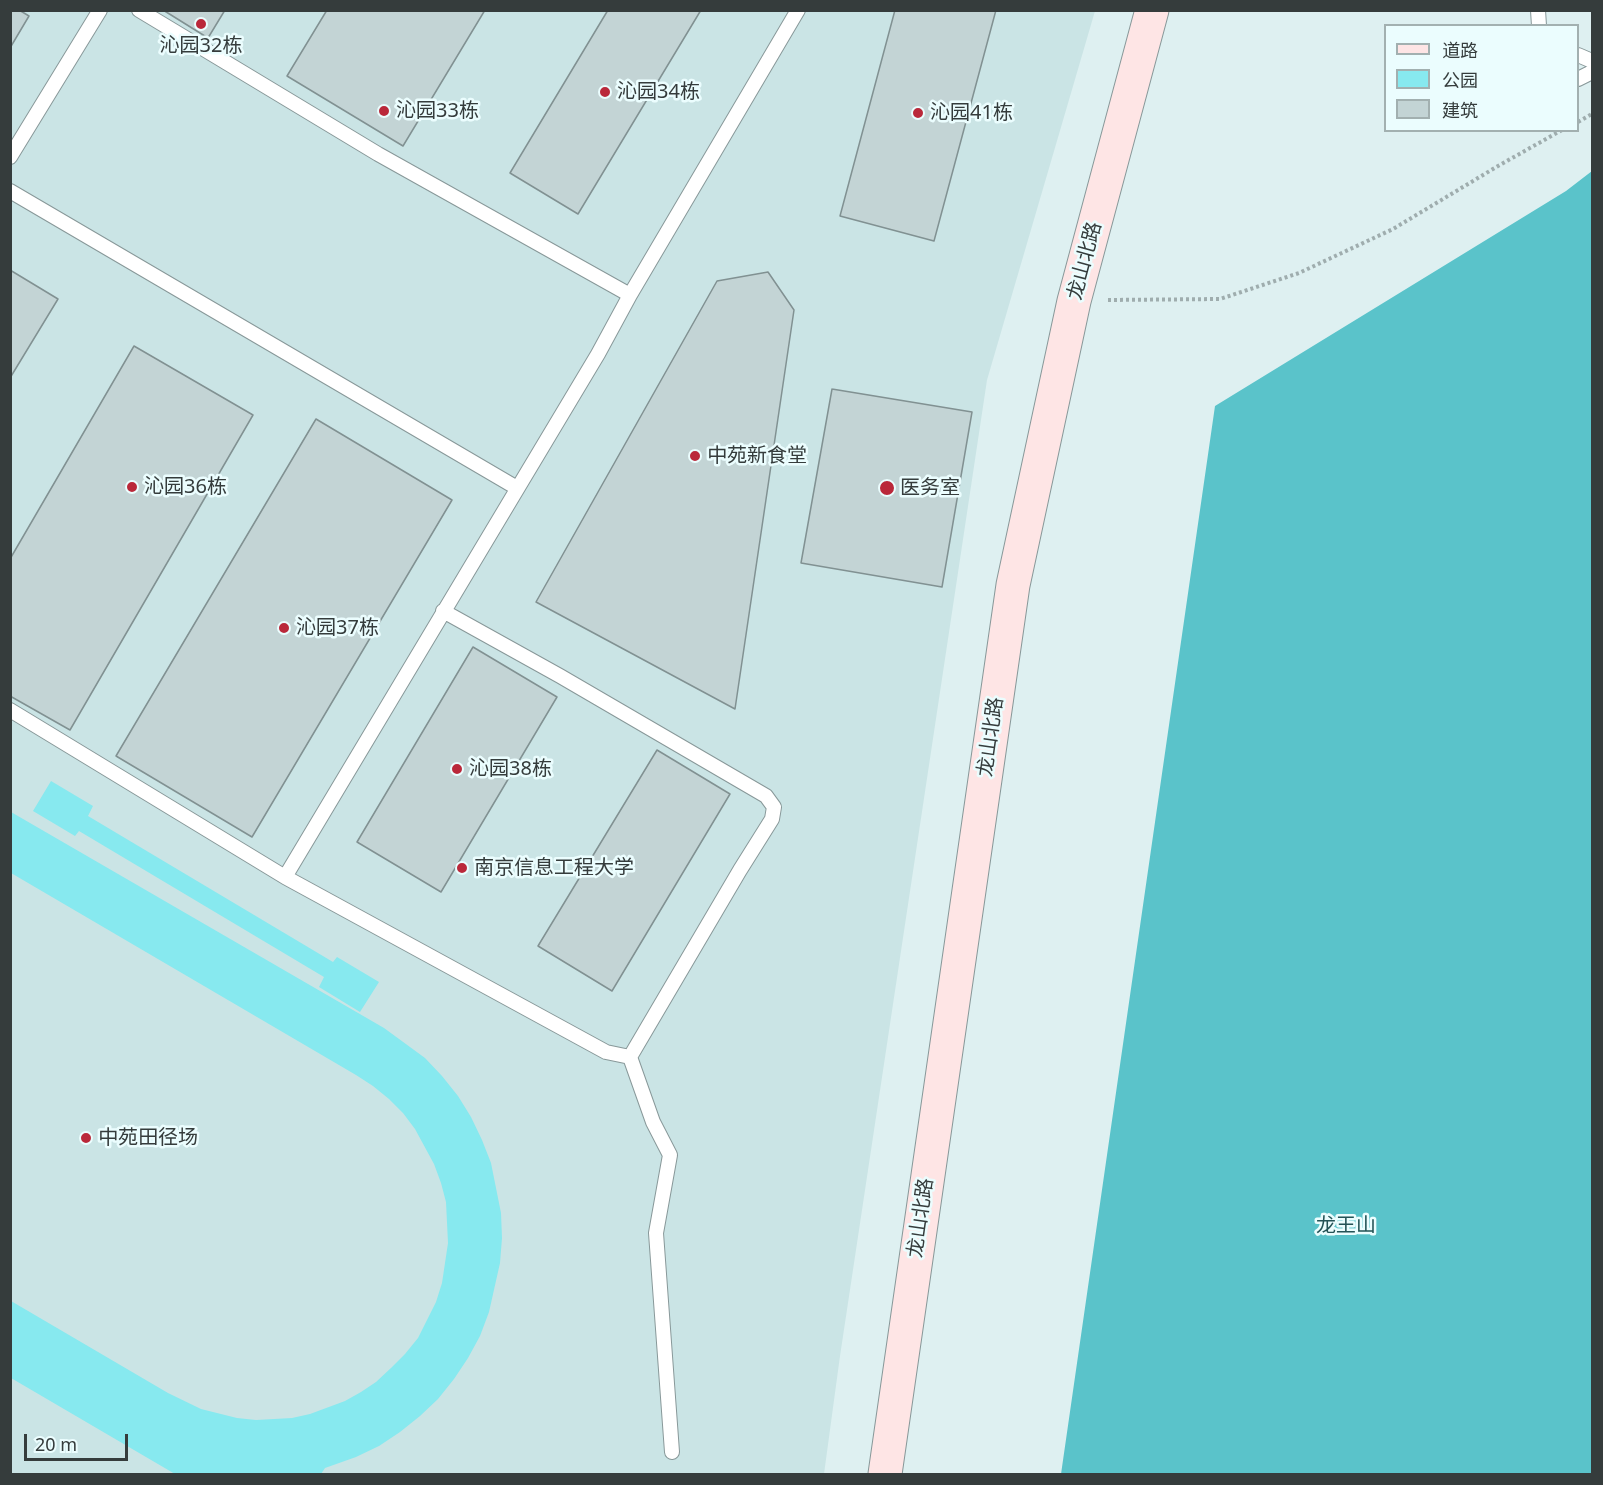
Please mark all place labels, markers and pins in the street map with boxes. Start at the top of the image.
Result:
marker: 沁园32栋 [194,17,208,31]
place label: 沁园32栋 [160,34,242,58]
place label: 沁园34栋 [617,80,700,104]
marker: 沁园34栋 [598,85,612,99]
place label: 沁园33栋 [396,99,479,123]
place label: 沁园41栋 [930,101,1013,125]
marker: 沁园33栋 [377,104,391,118]
marker: 沁园41栋 [911,106,925,120]
place label: 中苑新食堂 [707,444,807,468]
marker: 中苑新食堂 [688,449,702,463]
place label: 沁园36栋 [144,475,227,499]
place label: 医务室 [900,476,960,500]
marker: 医务室 [878,479,896,497]
marker: 沁园36栋 [125,480,139,494]
place label: 沁园37栋 [296,616,379,640]
marker: 沁园37栋 [277,621,291,635]
place label: 沁园38栋 [469,757,552,781]
marker: 沁园38栋 [450,762,464,776]
place label: 南京信息工程大学 [474,856,634,880]
marker: 南京信息工程大学 [455,861,469,875]
place label: 中苑田径场 [98,1126,198,1150]
marker: 中苑田径场 [79,1131,93,1145]

